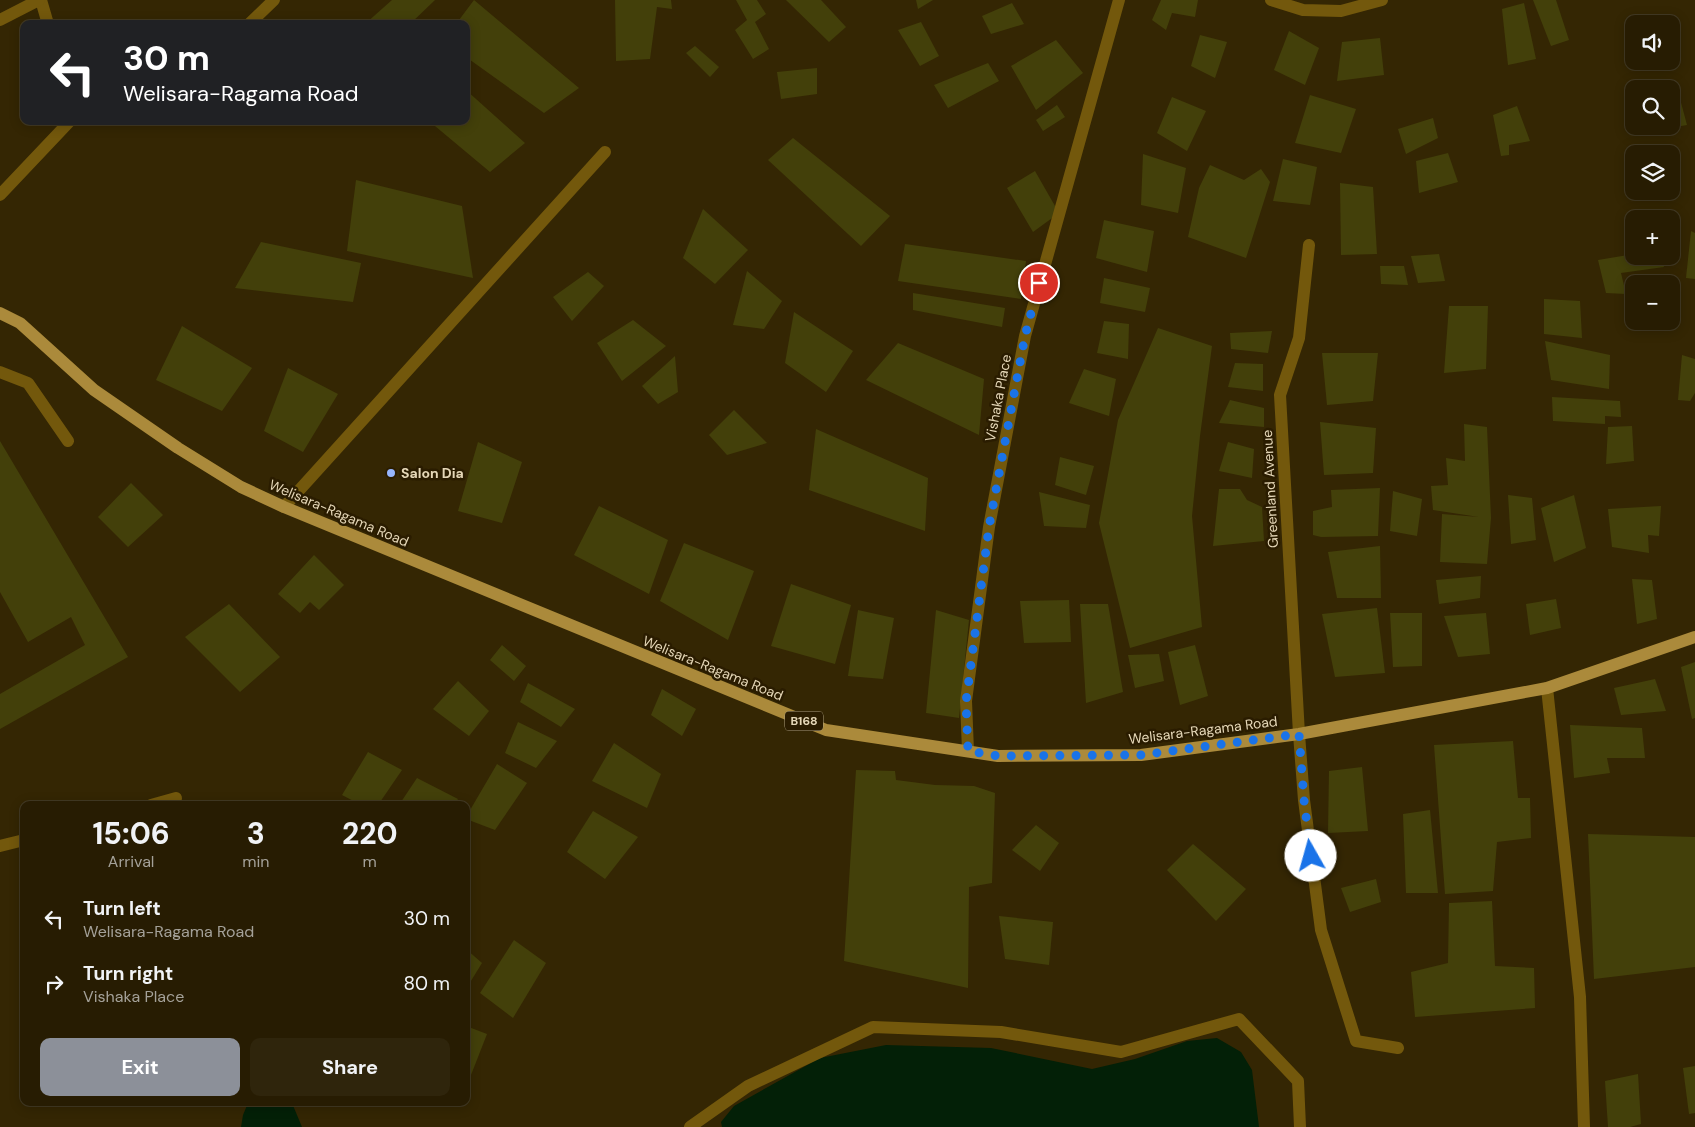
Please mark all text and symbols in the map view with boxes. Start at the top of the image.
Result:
map controls [1625,15,1680,330]
button: sound [1625,15,1680,70]
text: 30 m [123,35,210,81]
icon: left [40,40,105,105]
text: Welisara-Ragama Road [123,79,359,108]
button: search [1625,80,1680,135]
button: layers [1625,145,1680,200]
button: + [1625,210,1680,265]
pin [1018,262,1060,304]
icon: arrive [1025,269,1053,297]
button: − [1625,275,1680,330]
street label: Vishaka Place [981,353,1015,443]
street label: Greenland Avenue [1258,429,1282,549]
place label: Salon Dia [401,464,464,482]
marker: Salon Dia [385,467,397,479]
street label: Welisara-Ragama Road [267,475,411,551]
street label: Welisara-Ragama Road [640,632,786,704]
road number: B168 [785,711,823,730]
street label: Welisara-Ragama Road [1128,712,1278,748]
text: 15:06 [92,814,170,853]
text: 3 [247,814,265,853]
text: 220 [342,814,398,853]
position arrow [1284,829,1336,881]
text: Arrival [108,851,154,872]
text: min [242,851,270,872]
text: m [363,851,377,872]
text: Turn left [83,896,161,921]
icon: left [40,905,68,933]
text: 30 m [404,906,450,931]
text: Welisara-Ragama Road [83,921,254,942]
text: Turn right [83,961,173,986]
icon: right [40,970,68,998]
text: 80 m [403,971,450,996]
text: Vishaka Place [83,986,184,1007]
button: Exit [40,1038,240,1096]
button: Share [250,1038,450,1096]

